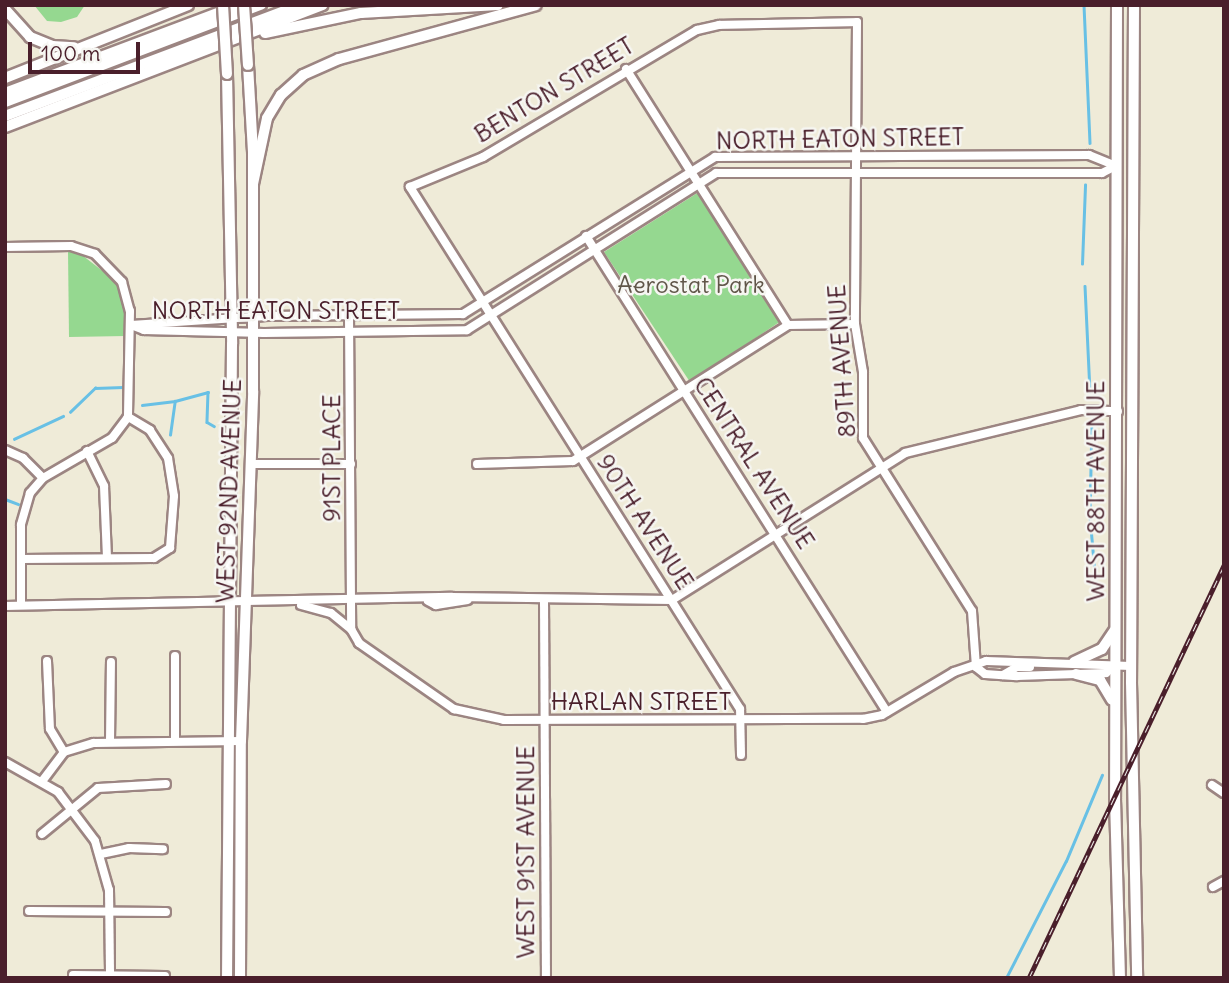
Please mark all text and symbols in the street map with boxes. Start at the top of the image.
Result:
scale bar [32,28,144,72]
street label: BENTON STREET [469,31,639,149]
text: 100 m [41,40,100,67]
street label: NORTH EATON STREET [716,122,964,156]
park label: Aerostat Park [617,271,765,299]
street label: 89TH AVENUE [822,283,862,439]
street label: NORTH EATON STREET [152,297,400,325]
street label: CENTRAL AVENUE [688,372,820,554]
street label: WEST 92ND AVENUE [211,378,247,604]
street label: WEST 88TH AVENUE [1082,381,1110,601]
street label: 91ST PLACE [318,394,346,522]
street label: 90TH AVENUE [591,449,699,595]
street label: HARLAN STREET [551,688,731,716]
street label: WEST 91ST AVENUE [512,745,540,959]

